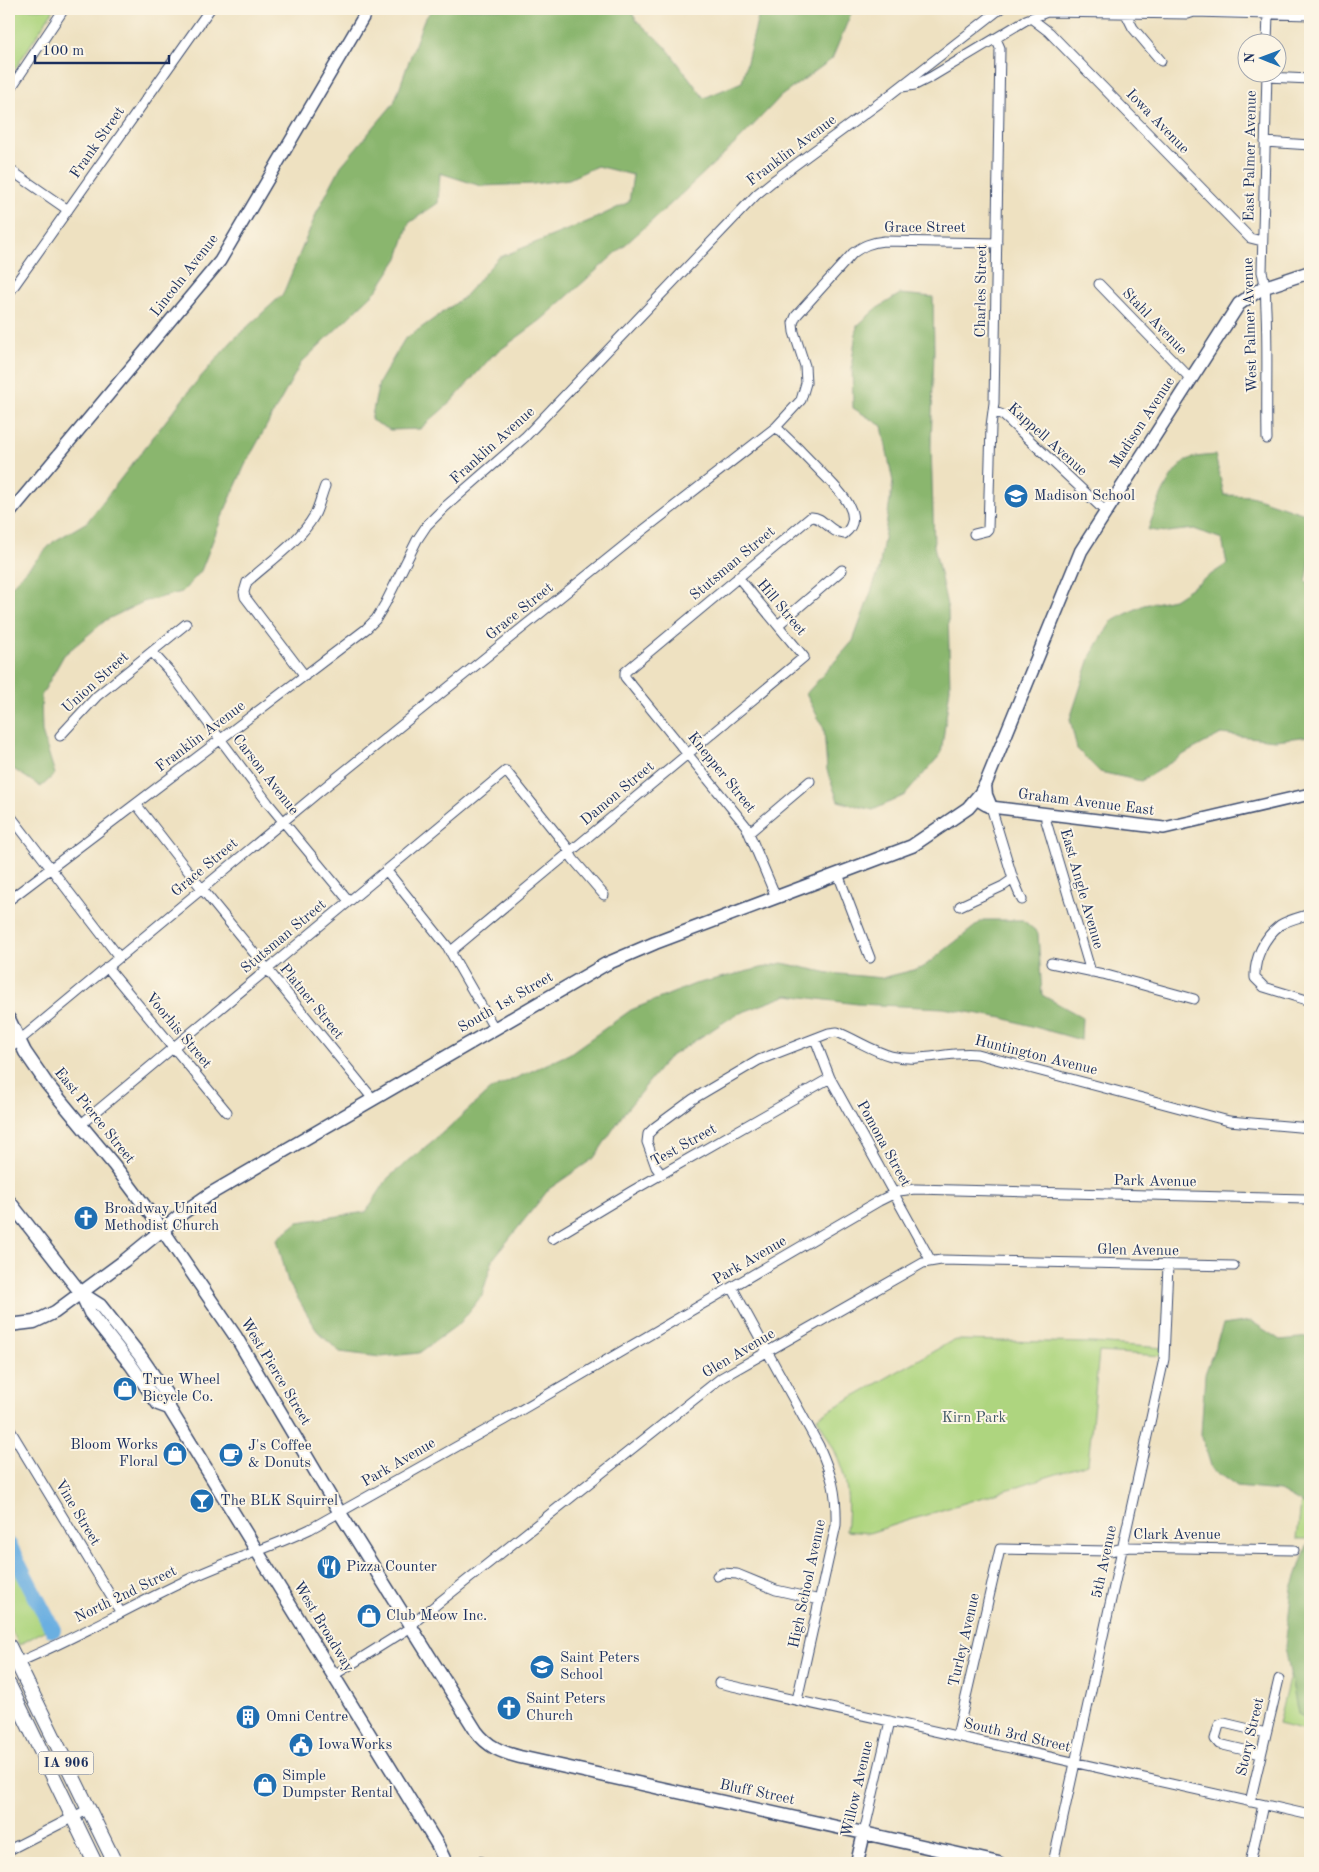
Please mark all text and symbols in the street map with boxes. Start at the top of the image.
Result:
scale bar [35,32,169,64]
north arrow [1236,32,1286,82]
text: 100 m [42,44,84,59]
text: N [1243,52,1257,63]
street label: Iowa Avenue [1123,87,1191,157]
street label: East Palmer Avenue [1242,90,1260,222]
street label: Frank Street [68,104,128,182]
street label: Franklin Avenue [744,113,840,189]
street label: Grace Street [884,221,966,236]
street label: Lincoln Avenue [148,232,222,320]
street label: Charles Street [974,244,990,338]
street label: West Palmer Avenue [1241,257,1261,393]
street label: Stahl Avenue [1119,286,1189,358]
street label: Madison Avenue [1108,374,1178,471]
street label: Kappell Avenue [1004,401,1090,479]
street label: Franklin Avenue [448,404,538,488]
school or university icon: Madison School [1003,483,1029,509]
place label: Madison School [1034,489,1135,504]
street label: Stutsman Street [688,524,778,604]
street label: Hill Street [753,577,809,639]
street label: Grace Street [484,580,556,644]
street label: Union Street [60,650,132,716]
street label: Franklin Avenue [153,699,249,775]
street label: Knepper Street [684,730,758,816]
street label: Carson Avenue [229,732,301,818]
street label: Damon Street [579,759,657,829]
street label: Graham Avenue East [1017,787,1155,819]
street label: East Angle Avenue [1057,827,1105,951]
street label: Grace Street [169,836,241,900]
street label: Stutsman Street [239,897,329,977]
street label: Platner Street [276,962,346,1042]
street label: South 1st Street [456,970,556,1036]
street label: Voorhis Street [142,990,214,1072]
street label: Huntington Avenue [973,1033,1099,1079]
street label: East Pierce Street [51,1065,137,1167]
street label: Pomona Street [853,1099,913,1189]
street label: Test Street [649,1122,719,1170]
street label: Park Avenue [1114,1174,1197,1190]
place label: Broadway United Methodist Church [104,1202,219,1234]
church icon: Broadway United Methodist Church [73,1205,99,1231]
street label: Park Avenue [710,1234,790,1288]
street label: Glen Avenue [1097,1243,1179,1259]
street label: West Pierce Street [237,1316,313,1428]
street label: Glen Avenue [700,1326,778,1381]
place label: True Wheel Bicycle Co. [142,1373,220,1405]
shop icon: True Wheel Bicycle Co. [112,1376,138,1402]
park label: Kirn Park [942,1411,1007,1426]
street label: Park Avenue [359,1436,439,1490]
place label: Bloom Works Floral [70,1438,158,1470]
place label: J's Coffee & Donuts [248,1439,312,1471]
shop icon: Bloom Works Floral [162,1441,188,1467]
cafe icon: J's Coffee & Donuts [218,1442,244,1468]
street label: Vine Street [52,1477,102,1549]
bar icon: The BLK Squirrel [189,1488,215,1514]
place label: The BLK Squirrel [220,1494,338,1509]
street label: High School Avenue [787,1518,829,1650]
street label: 5th Avenue [1090,1524,1120,1600]
street label: Clark Avenue [1133,1528,1221,1543]
restaurant icon: Pizza Counter [316,1554,342,1580]
place label: Pizza Counter [346,1560,437,1575]
street label: North 2nd Street [73,1564,179,1626]
street label: West Broadway [290,1579,356,1675]
street label: Turley Avenue [947,1592,983,1688]
shop icon: Club Meow Inc. [356,1603,382,1629]
place label: Club Meow Inc. [386,1609,487,1624]
place label: Saint Peters School [560,1651,639,1683]
school or university icon: Saint Peters School [529,1654,555,1680]
place label: Saint Peters Church [526,1692,605,1724]
church icon: Saint Peters Church [496,1695,522,1721]
street label: Story Street [1235,1696,1267,1778]
building icon: Omni Centre [235,1704,261,1730]
place label: Omni Centre [266,1710,348,1725]
street label: South 3rd Street [962,1716,1072,1756]
public building icon: IowaWorks [288,1732,314,1758]
place label: IowaWorks [318,1738,392,1753]
street label: Willow Avenue [840,1739,876,1839]
road number: IA 906 [38,1752,94,1775]
place label: Simple Dumpster Rental [282,1769,393,1801]
shop icon: Simple Dumpster Rental [252,1772,278,1798]
street label: Bluff Street [718,1778,796,1808]

